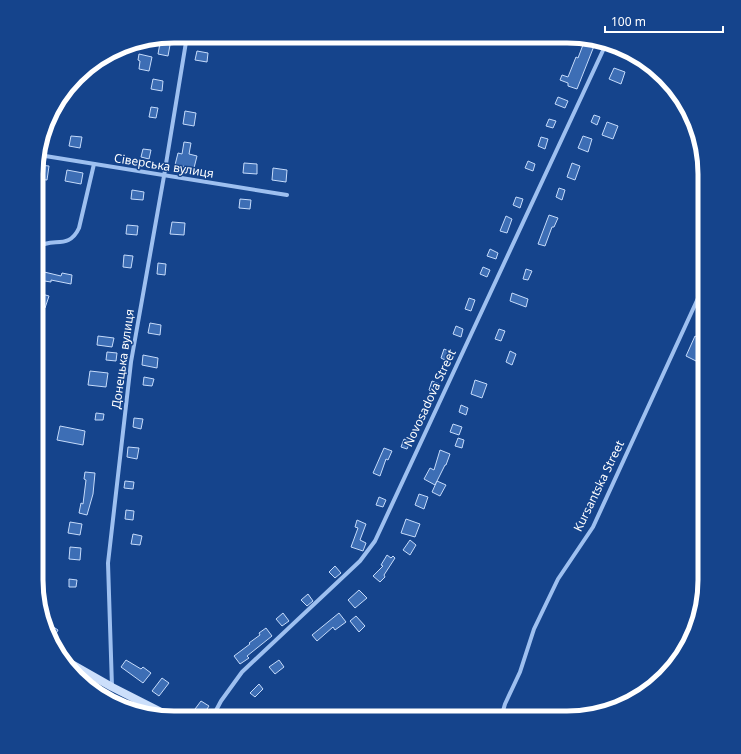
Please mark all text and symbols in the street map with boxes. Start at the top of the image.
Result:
scale bar [605,8,723,34]
text: 100 m [611,13,646,30]
street label: Сіверська вулиця [113,149,215,182]
street label: Донецька вулиця [107,308,138,410]
street label: Novosadova Street [399,346,460,449]
street label: Kursantska Street [569,437,628,534]

